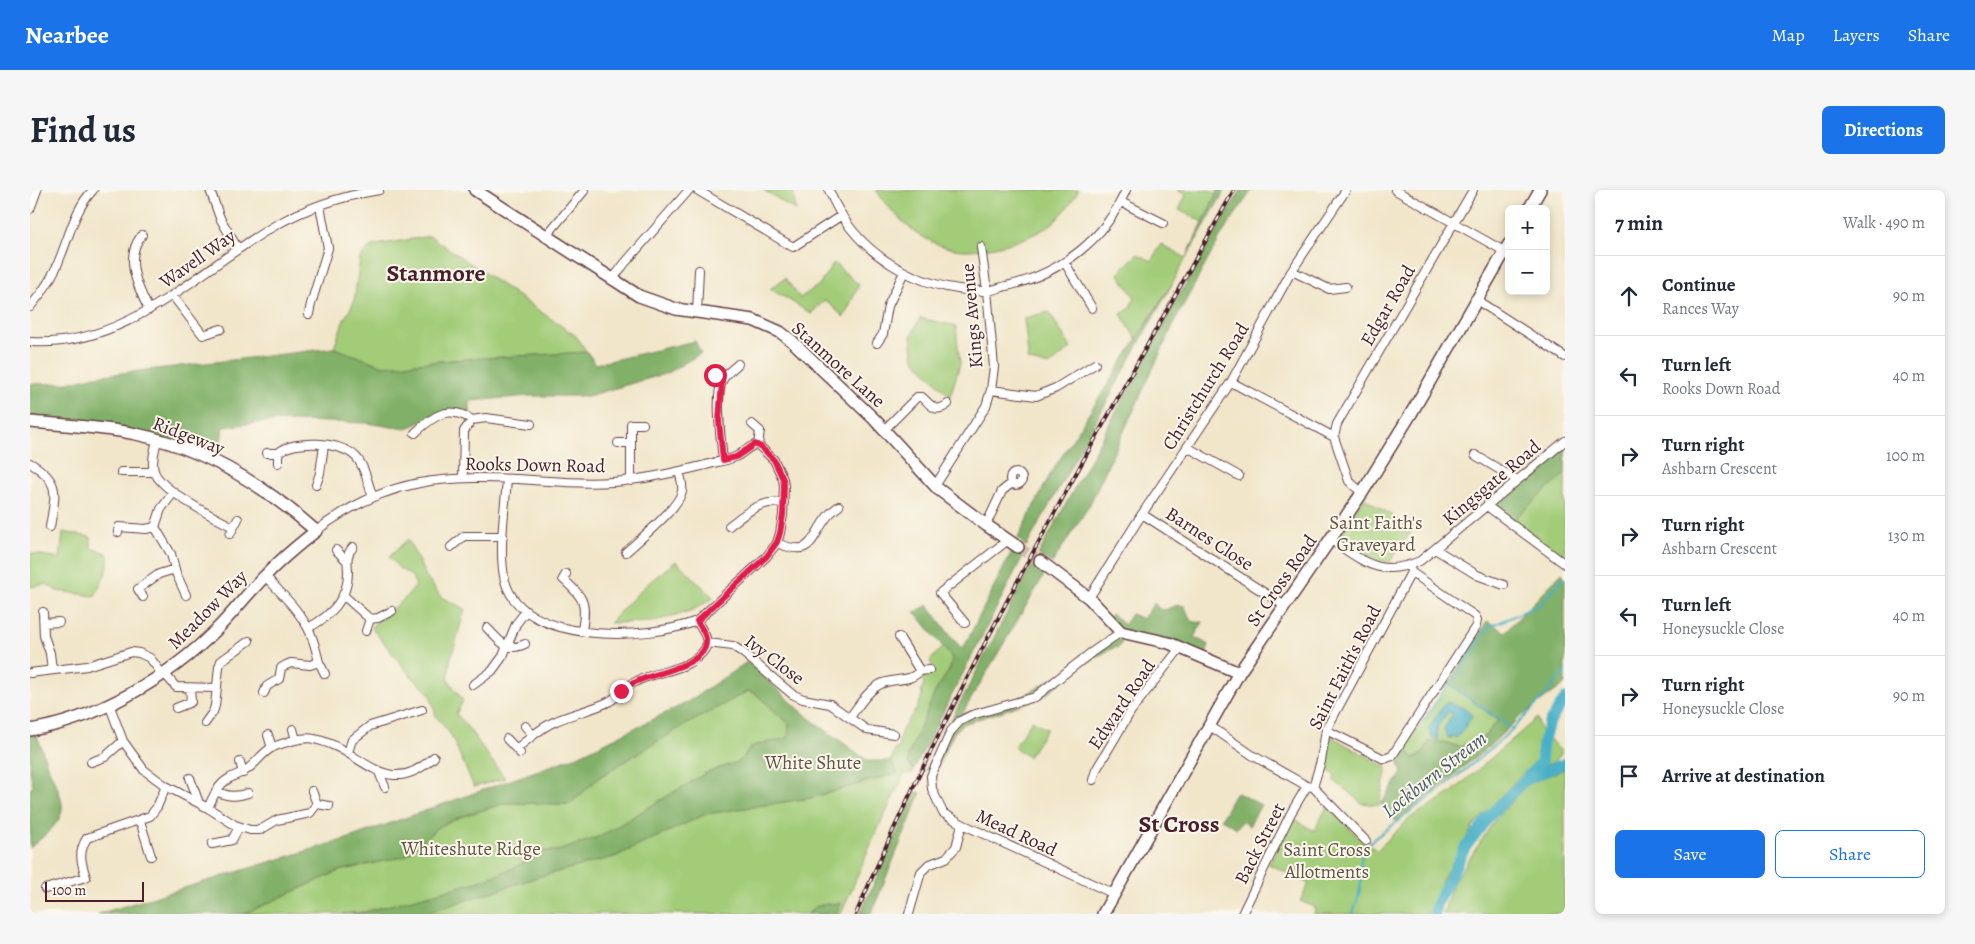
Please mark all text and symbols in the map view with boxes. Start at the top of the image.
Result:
text: Nearbee [25,19,109,51]
text: Map [1772,23,1805,47]
text: Layers [1833,23,1880,47]
text: Share [1908,23,1950,47]
text: Find us [30,106,136,154]
button: Directions [1822,106,1945,154]
map controls [1505,205,1550,295]
button: + [1505,205,1550,250]
text: 7 min [1615,209,1663,237]
text: Walk · 490 m [1843,212,1925,234]
street label: Wavell Way [153,223,241,295]
button: − [1505,250,1550,295]
district label: Stanmore [386,257,486,289]
street label: Edgar Road [1354,259,1422,351]
street label: Kings Avenue [954,262,990,369]
text: Continue [1662,272,1736,298]
icon: ahead [1615,282,1643,310]
text: 90 m [1893,285,1925,307]
text: Rances Way [1662,298,1739,320]
street label: Stanmore Lane [786,316,891,414]
street label: Christchurch Road [1156,317,1256,455]
text: Turn left [1662,352,1731,378]
icon: left [1615,362,1643,390]
route start [704,364,727,387]
text: 40 m [1893,365,1925,387]
text: Rooks Down Road [1662,378,1780,400]
street label: Ridgeway [149,410,229,462]
text: Turn right [1662,432,1744,458]
street label: Kingsgate Road [1437,433,1547,532]
icon: right [1615,442,1643,470]
text: 100 m [1886,445,1925,467]
street label: Rooks Down Road [465,451,606,479]
text: Ashbarn Crescent [1662,458,1777,480]
street label: Barnes Close [1160,501,1258,577]
park label: Saint Faith's Graveyard [1329,510,1423,558]
text: Turn right [1662,512,1744,538]
icon: right [1615,522,1643,550]
text: 130 m [1888,525,1925,547]
street label: St Cross Road [1241,529,1324,632]
text: Ashbarn Crescent [1662,538,1777,560]
street label: Meadow Way [162,564,254,655]
text: Turn left [1662,592,1731,618]
street label: Saint Faith's Road [1302,600,1388,734]
icon: left [1615,602,1643,630]
text: 40 m [1893,605,1925,627]
text: Honeysuckle Close [1662,618,1784,640]
street label: Ivy Close [739,629,810,691]
street label: Edward Road [1082,654,1162,755]
text: Turn right [1662,672,1744,698]
route end [610,680,633,703]
icon: right [1615,682,1643,710]
text: 90 m [1893,685,1925,707]
text: Honeysuckle Close [1662,698,1784,720]
water label: Lockburn Stream [1376,725,1492,824]
park label: White Shute [764,750,861,776]
icon: arrive [1615,762,1643,790]
text: Arrive at destination [1662,763,1825,789]
street label: Back Street [1228,798,1291,889]
street label: Mead Road [972,803,1062,863]
district label: St Cross [1138,808,1220,840]
button: Save [1615,830,1765,878]
button: Share [1775,830,1925,878]
park label: Whiteshute Ridge [400,836,541,862]
park label: Saint Cross Allotments [1283,837,1371,885]
scale bar [45,879,144,902]
text: 100 m [52,881,86,900]

